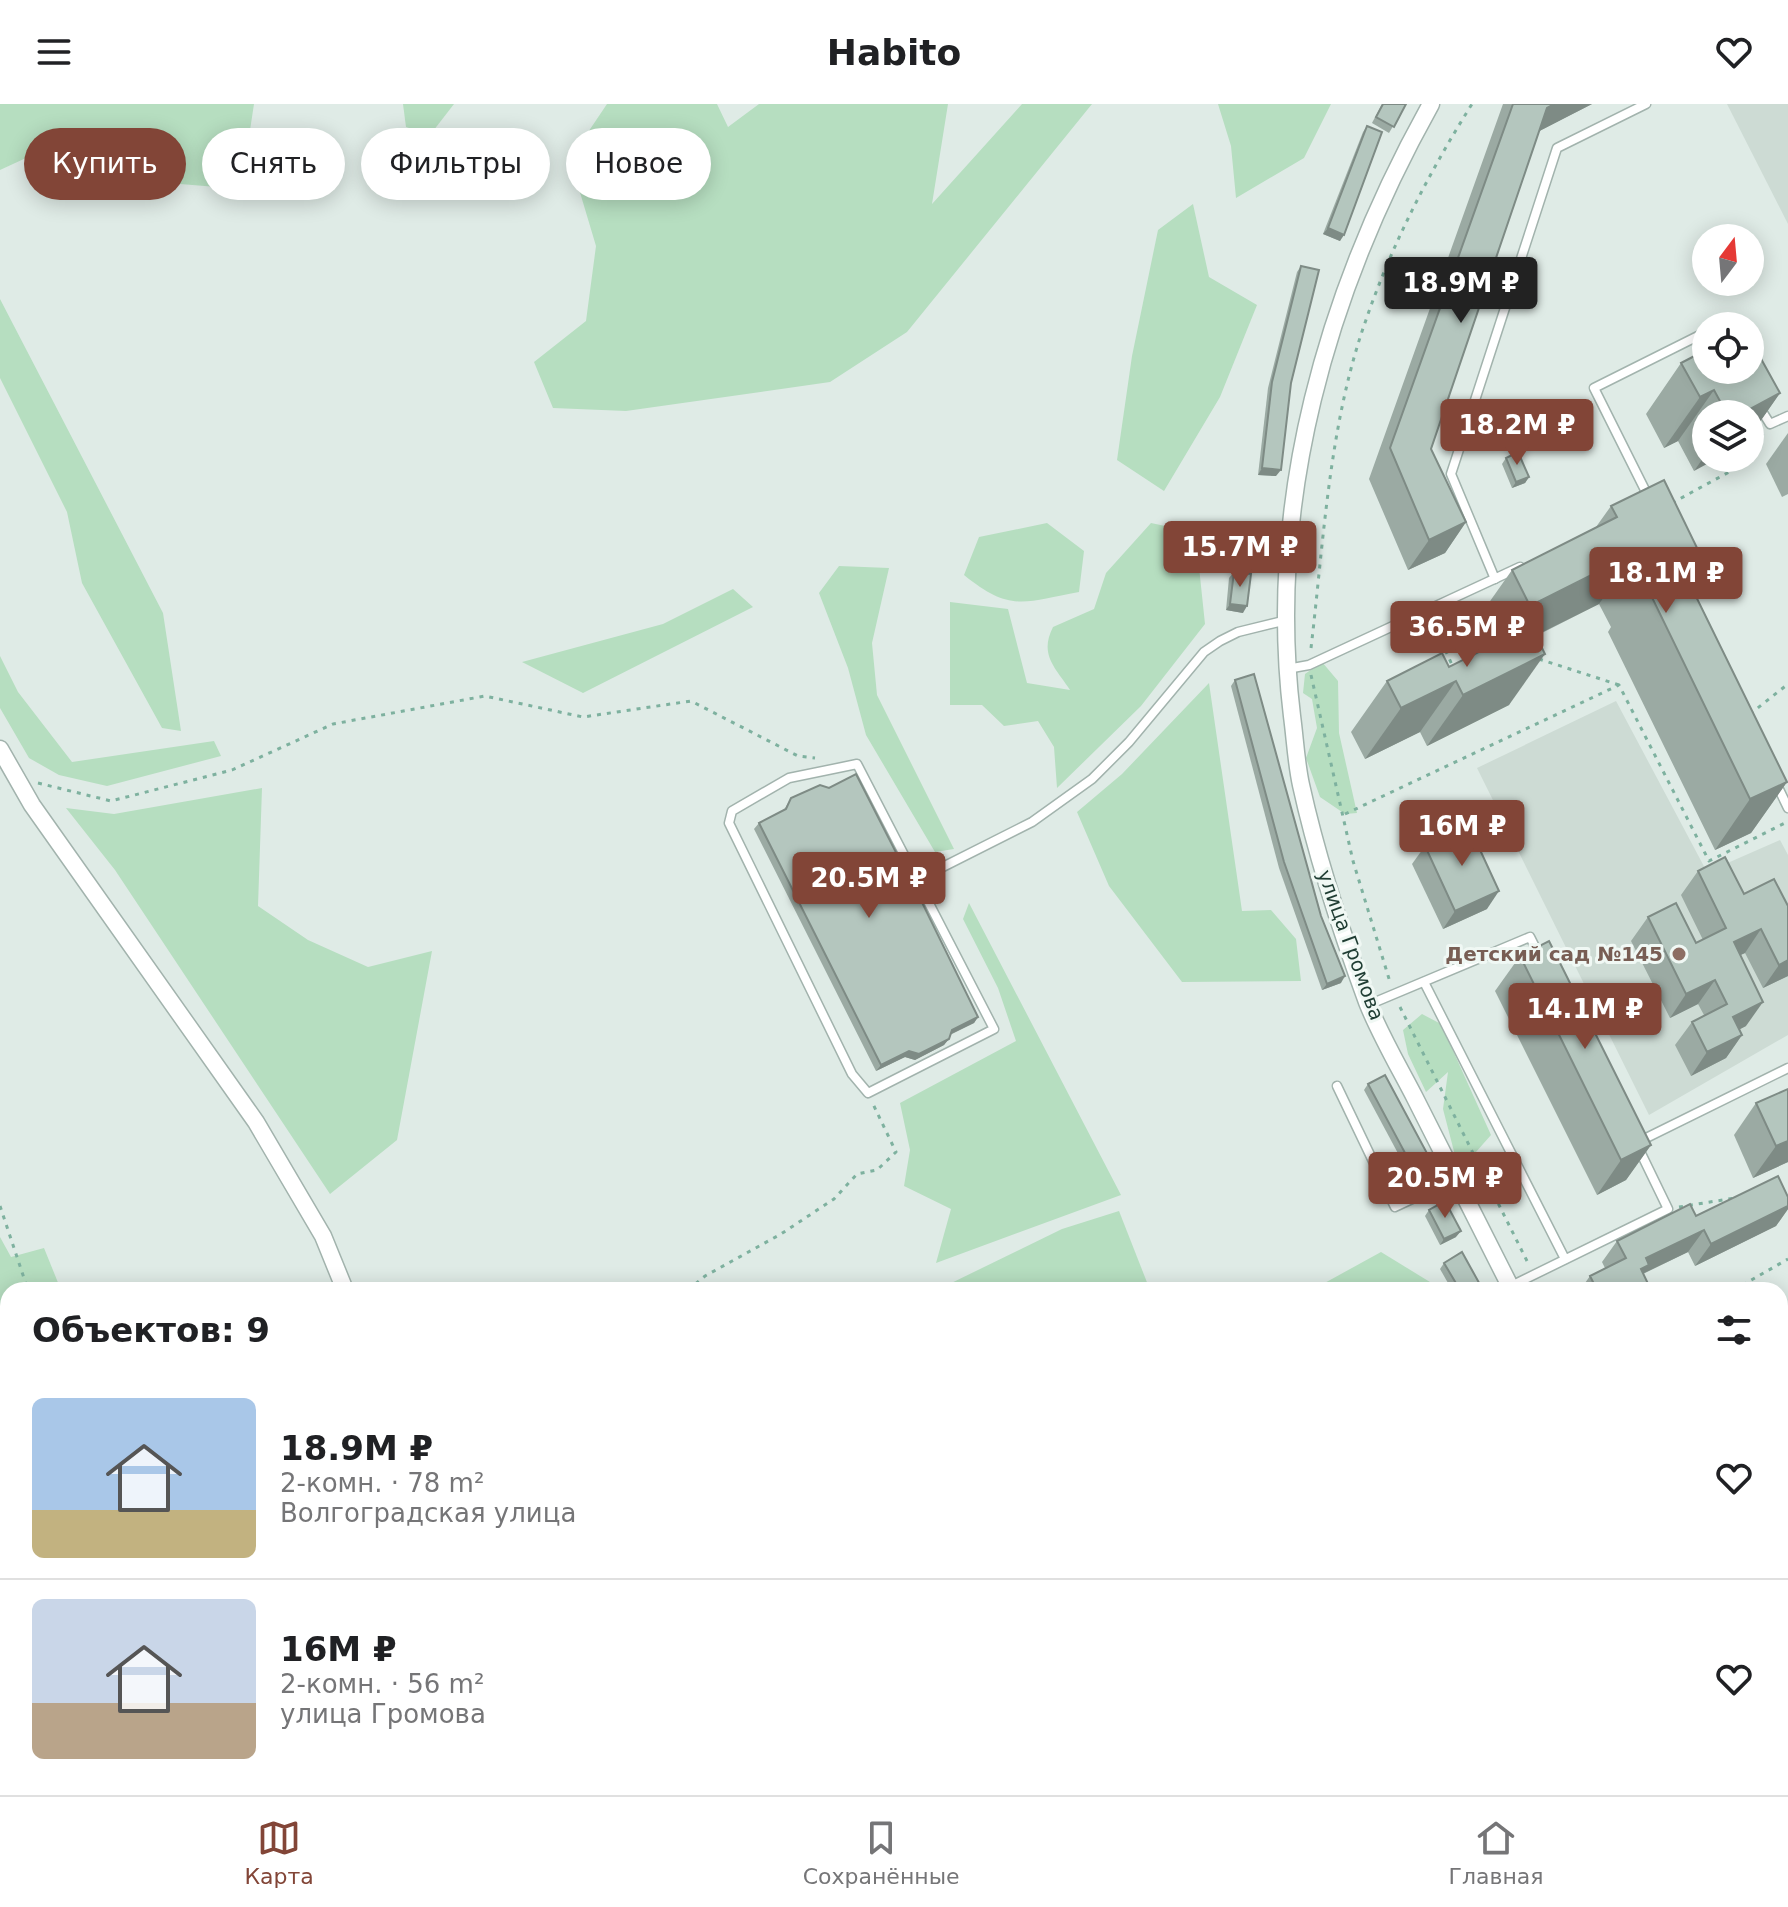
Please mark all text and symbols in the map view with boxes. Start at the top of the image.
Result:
icon: menu [32,30,76,74]
icon: heart [1712,30,1756,74]
text: Habito [827,32,961,73]
chip: Купить [24,128,186,200]
chip: Снять [202,128,345,200]
chip: Фильтры [361,128,550,200]
chip: Новое [566,128,711,200]
north arrow [1692,224,1764,296]
map controls [1692,224,1764,472]
pin: 18.9M ₽ [1387,257,1535,325]
text: 18.9M ₽ [1402,268,1520,298]
button: locate [1692,312,1764,384]
pin: 18.2M ₽ [1443,399,1591,467]
button: layers [1692,400,1764,472]
text: 18.2M ₽ [1458,410,1576,440]
pin: 15.7M ₽ [1166,521,1314,589]
text: 15.7M ₽ [1181,532,1299,562]
pin: 18.1M ₽ [1592,547,1740,615]
text: 18.1M ₽ [1607,558,1725,588]
pin: 36.5M ₽ [1393,601,1541,669]
text: 36.5M ₽ [1408,612,1526,642]
pin: 16M ₽ [1406,800,1518,868]
text: 16M ₽ [1417,811,1507,841]
pin: 20.5M ₽ [795,852,943,920]
text: 20.5M ₽ [810,863,928,893]
street label: улица Громова [1313,866,1389,1024]
place label: Детский сад №145 [1445,942,1663,966]
marker: Детский сад №145 [1670,945,1688,963]
pin: 14.1M ₽ [1511,983,1659,1051]
text: 14.1M ₽ [1526,994,1644,1024]
pin: 20.5M ₽ [1371,1152,1519,1220]
text: 20.5M ₽ [1386,1163,1504,1193]
icon: filters [1712,1308,1756,1352]
text: Объектов: 9 [32,1310,270,1350]
text: 18.9M ₽ [280,1428,433,1468]
icon: home [96,1430,192,1526]
icon: heart [1712,1456,1756,1500]
text: 2-комн. · 78 m² [280,1468,484,1498]
text: Волгоградская улица [280,1498,576,1528]
text: 16M ₽ [280,1629,397,1669]
icon: home [96,1631,192,1727]
icon: heart [1712,1657,1756,1701]
text: 2-комн. · 56 m² [280,1669,484,1699]
text: улица Громова [280,1699,486,1729]
tab: Карта [244,1816,314,1889]
tab: Сохранённые [803,1816,960,1889]
tab: Главная [1448,1816,1544,1889]

